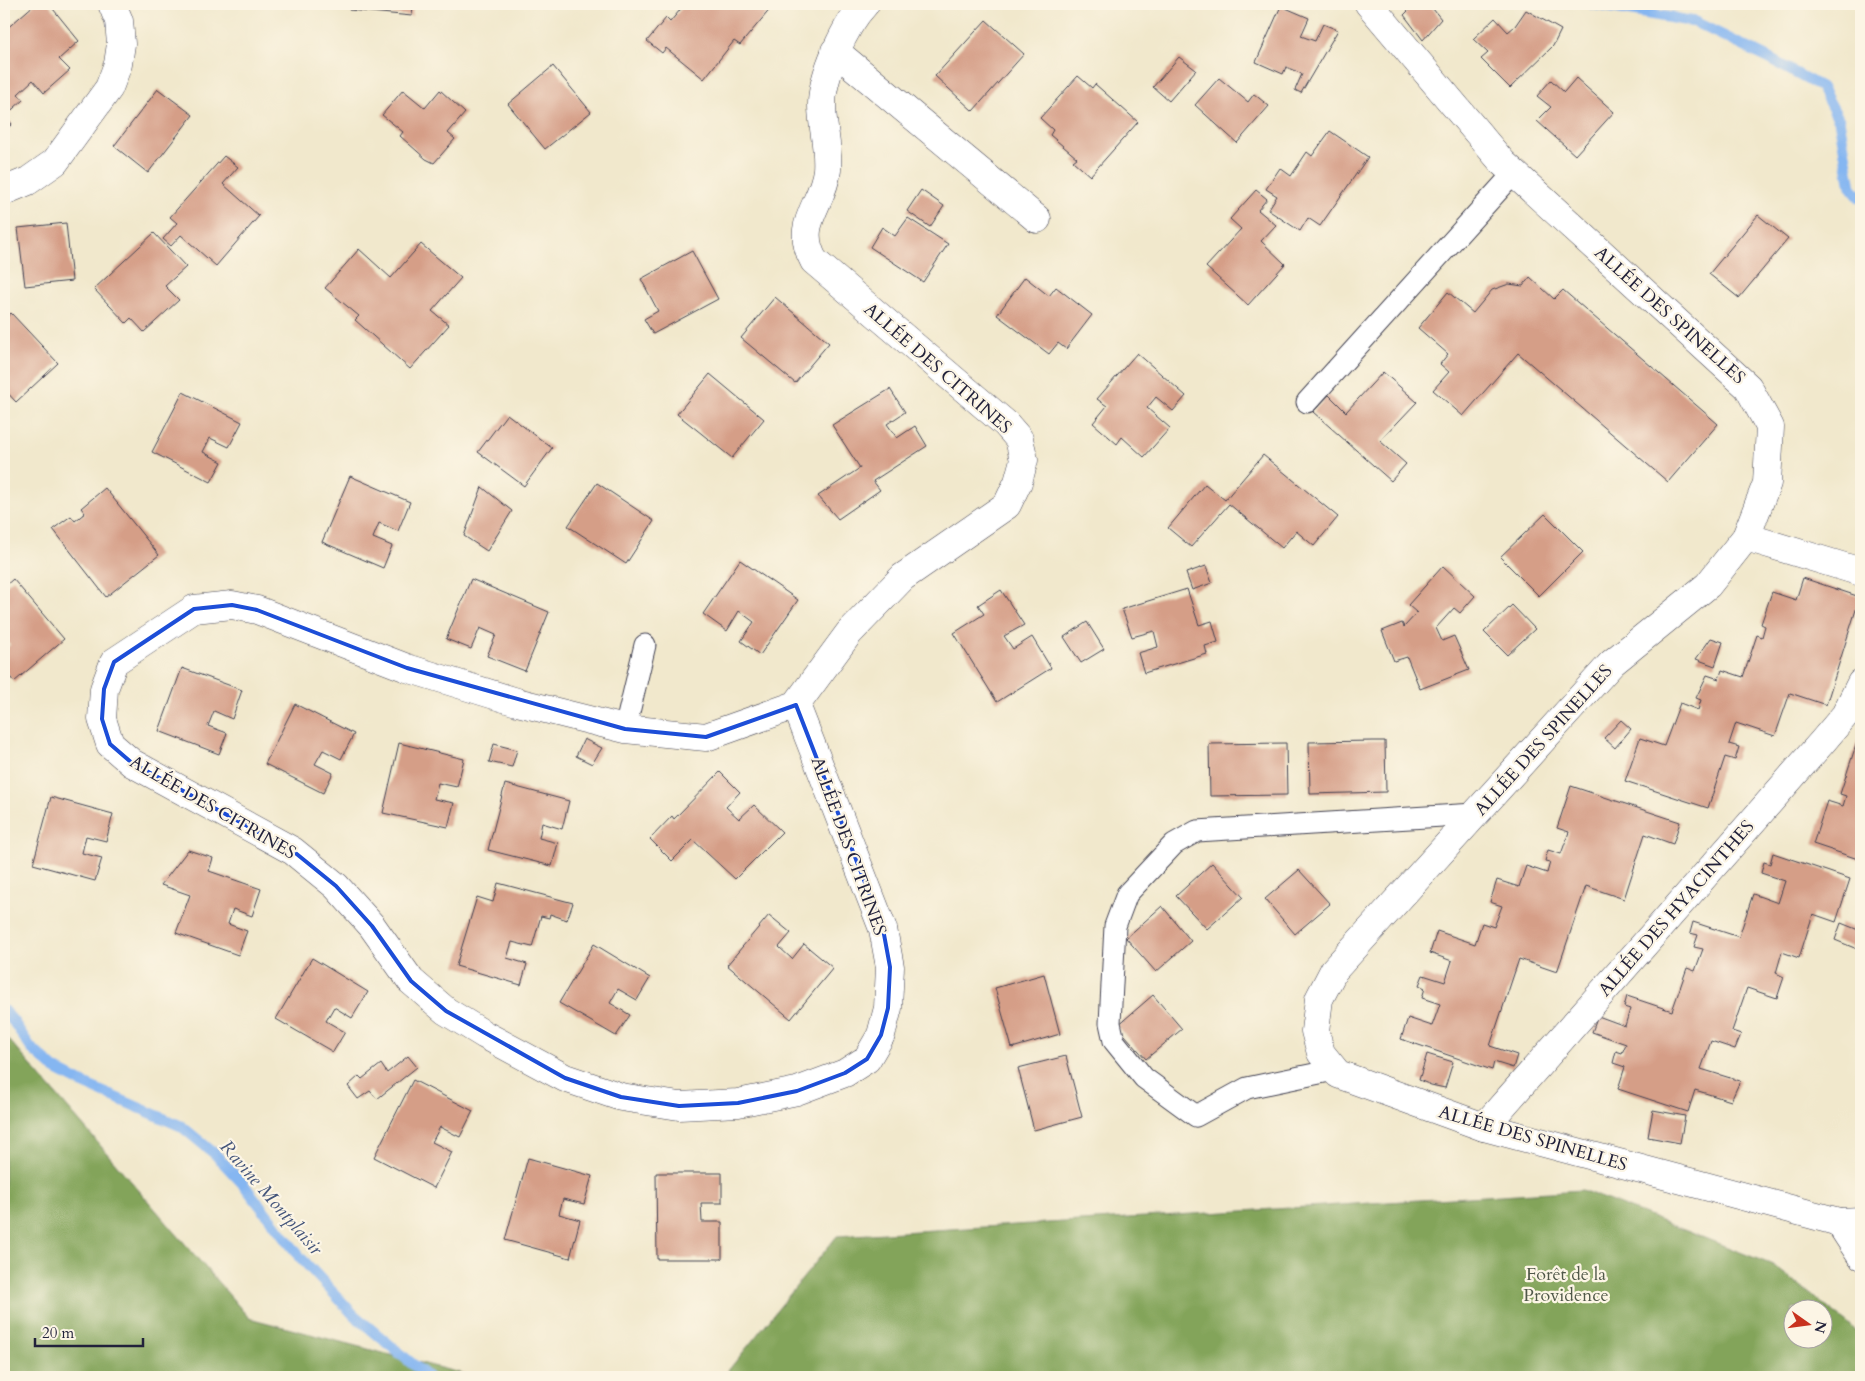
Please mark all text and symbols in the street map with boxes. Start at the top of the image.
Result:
street label: ALLÉE DES SPINELLES [1589,241,1751,390]
street label: ALLÉE DES CITRINES [858,297,1017,440]
street label: ALLÉE DES SPINELLES [1469,659,1618,821]
street label: ALLÉE DES CITRINES [125,749,301,865]
street label: ALLÉE DES CITRINES [805,753,893,939]
street label: ALLÉE DES HYACINTHES [1593,815,1760,1002]
street label: ALLÉE DES SPINELLES [1435,1100,1630,1177]
water label: Ravine Montplaisir [214,1135,329,1261]
park label: Forêt de la Providence [1523,1262,1609,1308]
north arrow [1782,1298,1832,1348]
scale bar [35,1316,142,1348]
text: N [1809,1319,1831,1335]
text: 20 m [42,1323,74,1343]

